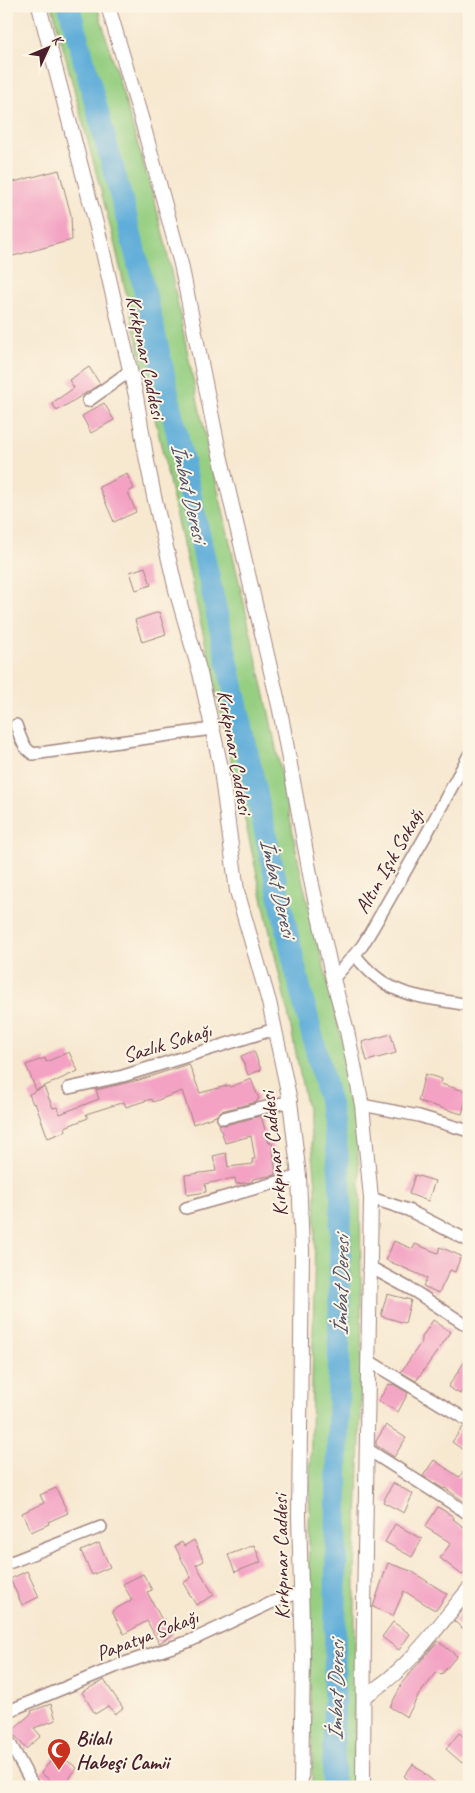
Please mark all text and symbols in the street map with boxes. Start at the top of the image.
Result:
north arrow [22,22,72,72]
text: K [48,31,68,50]
street label: Kırkpınar Caddesi [120,293,172,424]
water label: İmbat Deresi [164,441,215,550]
street label: Kırkpınar Caddesi [211,688,259,819]
street label: Altın Işık Sokağı [349,803,430,918]
water label: İmbat Deresi [253,836,304,945]
street label: Sazlık Sokağı [120,1017,215,1069]
street label: Kırkpınar Caddesi [254,1087,293,1218]
water label: İmbat Deresi [326,1230,356,1336]
street label: Kırkpınar Caddesi [267,1491,295,1620]
street label: Papatya Sokağı [92,1603,203,1666]
water label: İmbat Deresi [321,1635,351,1741]
place label: Bilalı Habeşi Camii [76,1725,172,1775]
mosque icon: Bilalı Habeşi Camii [46,1737,72,1771]

